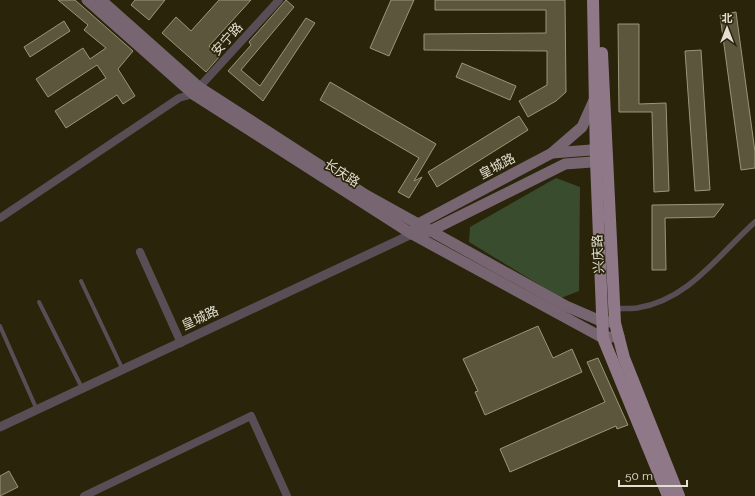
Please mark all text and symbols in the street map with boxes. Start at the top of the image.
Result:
north arrow [707,8,747,48]
text: 北 [722,12,733,25]
street label: 安宁路 [208,19,246,59]
street label: 皇城路 [476,150,518,182]
street label: 长庆路 [322,156,362,190]
street label: 兴庆路 [589,234,607,274]
street label: 皇城路 [179,303,221,333]
scale bar [619,462,687,488]
text: 50 m [625,469,653,483]

